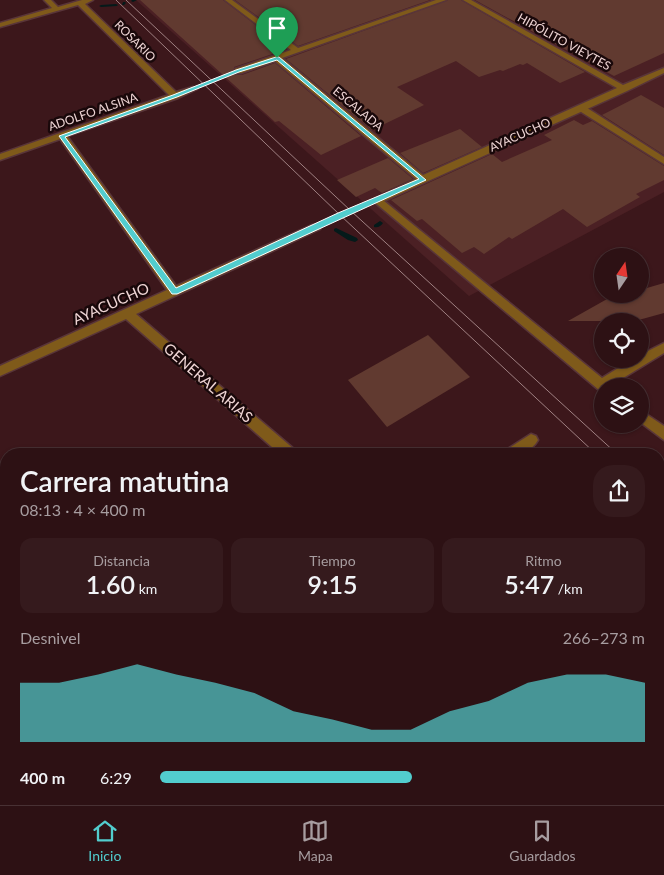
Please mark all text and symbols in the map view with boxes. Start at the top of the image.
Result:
pin [256,7,298,58]
street label: HIPÓLITO VIEYTES [515,10,613,73]
icon: arrive [263,14,291,42]
street label: ROSARIO [112,17,159,65]
street label: ESCALADA [330,83,387,134]
street label: ADOLFO ALSINA [46,89,140,134]
street label: AYACUCHO [487,114,553,155]
north arrow [594,248,649,302]
map controls [594,248,649,433]
street label: AYACUCHO [70,278,152,328]
button: locate [594,313,649,368]
street label: GENERAL ARIAS [161,339,257,426]
button: layers [594,378,649,433]
text: Carrera matutina [20,464,229,498]
button: share [593,465,645,517]
text: 08:13 · 4 × 400 m [20,500,145,519]
text: Distancia [93,552,150,569]
text: Tiempo [309,552,356,569]
text: Ritmo [525,552,562,569]
text: 1.60 [86,569,135,599]
text: 9:15 [308,569,357,599]
text: 5:47 [504,569,554,599]
text: km [135,580,157,597]
text: /km [554,580,583,597]
text: Desnivel [20,628,80,647]
text: 266–273 m [563,628,645,647]
text: 400 m [20,768,65,787]
text: 6:29 [100,768,132,787]
tab: Inicio [88,817,121,864]
tab: Mapa [298,817,333,864]
tab: Guardados [509,817,576,864]

